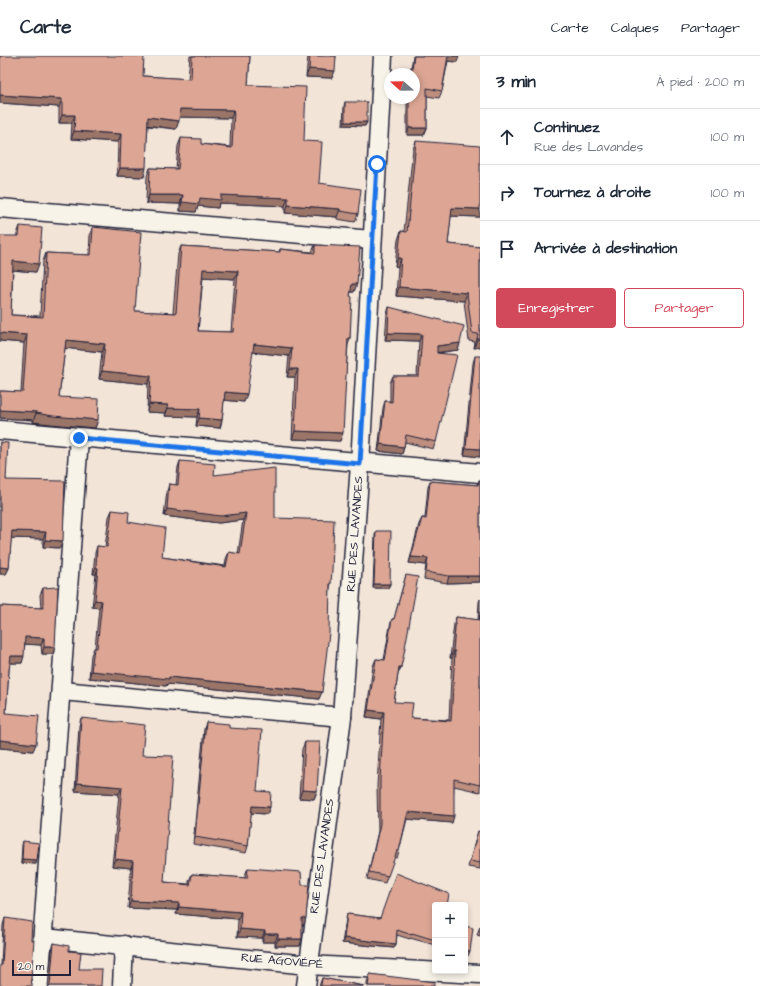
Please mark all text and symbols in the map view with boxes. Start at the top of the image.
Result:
text: Carte [20,14,72,41]
text: Carte [551,18,589,38]
text: Calques [611,18,659,38]
text: Partager [681,18,740,38]
north arrow [384,68,420,104]
text: 3 min [496,70,536,94]
text: À pied · 200 m [656,73,744,91]
text: Continuez [534,117,600,138]
icon: ahead [496,126,518,148]
text: 100 m [711,128,744,146]
text: Rue des Lavandes [534,138,643,156]
route start [368,155,386,173]
icon: right [496,182,518,204]
text: Tournez à droite [534,182,651,203]
text: 100 m [711,184,744,202]
icon: arrive [496,238,518,260]
text: Arrivée à destination [534,238,677,259]
button: Enregistrer [496,288,616,328]
button: Partager [624,288,744,328]
route end [70,429,88,447]
street label: RUE DES LAVANDES [342,475,368,592]
street label: RUE DES LAVANDES [306,797,339,915]
map controls [432,902,468,974]
button: + [432,902,468,938]
button: − [432,938,468,974]
street label: RUE AGOVIÉPÉ [240,949,324,973]
scale bar [12,958,71,977]
text: 20 m [18,959,44,974]

